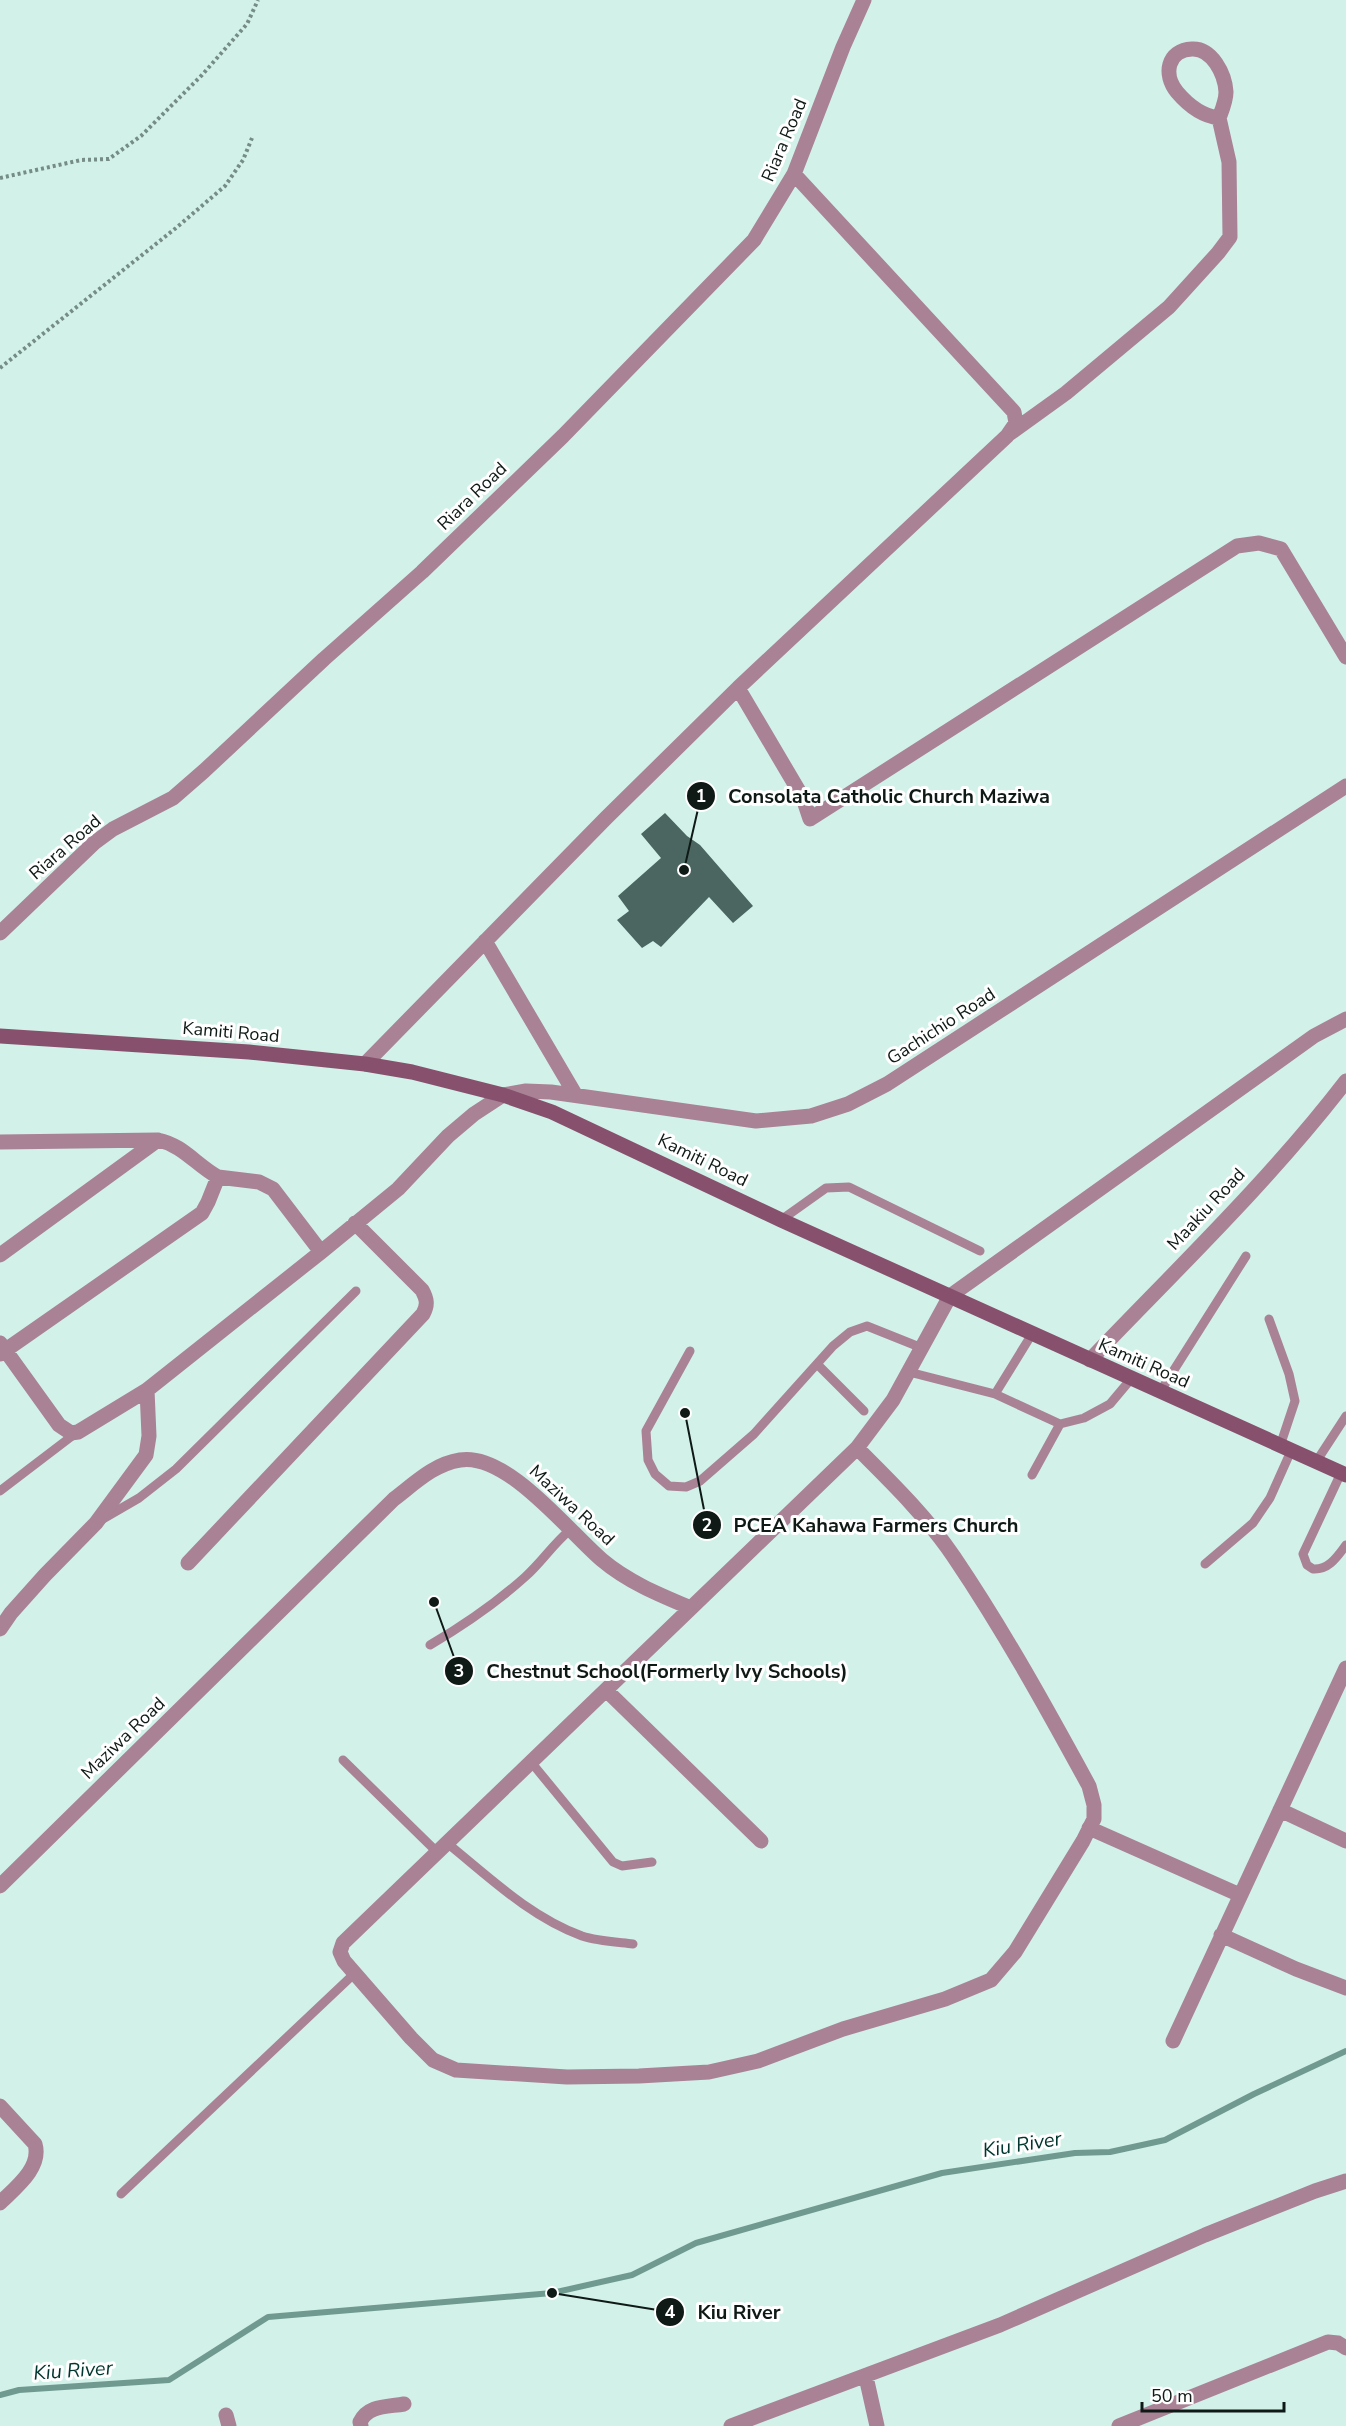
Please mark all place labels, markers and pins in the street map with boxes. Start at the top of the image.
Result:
callout: Consolata Catholic Church Maziwa [686,777,1062,815]
callout: PCEA Kahawa Farmers Church [692,1506,1031,1544]
callout: Chestnut School(Formerly Ivy Schools) [444,1652,860,1690]
callout: Kiu River [655,2293,792,2331]

